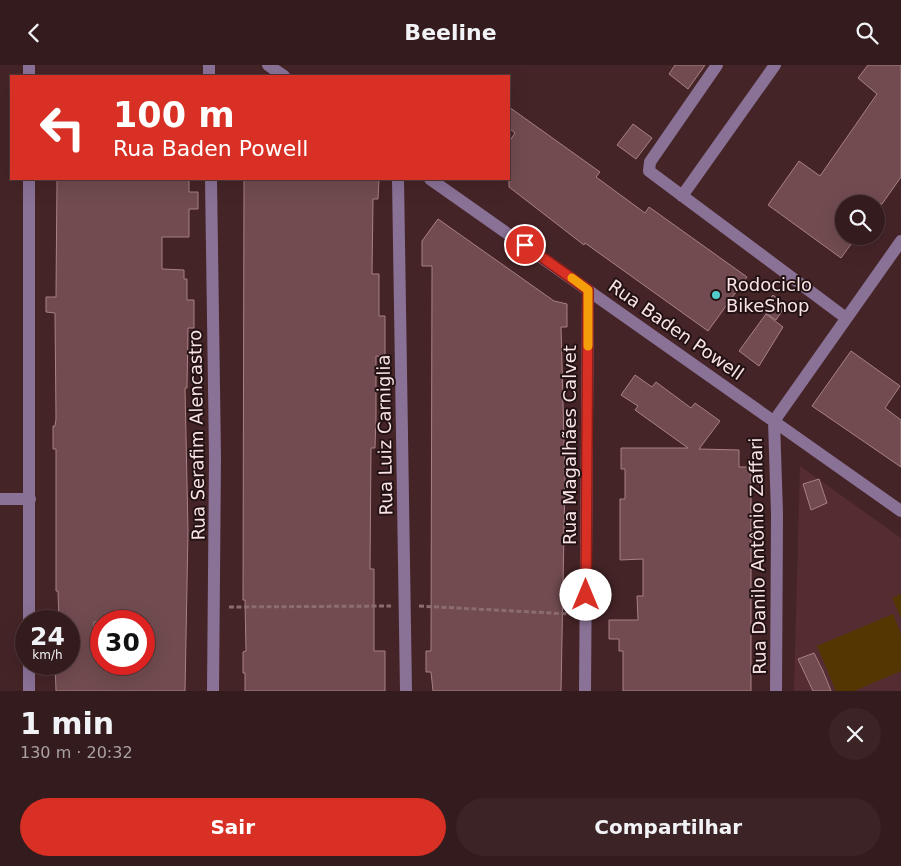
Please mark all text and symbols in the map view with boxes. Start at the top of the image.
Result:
icon: back [20,19,48,47]
icon: search [853,19,881,47]
text: Beeline [404,20,497,45]
icon: left [30,95,95,160]
text: 100 m [113,95,235,135]
text: Rua Baden Powell [113,136,308,161]
map controls [835,195,885,245]
button: search [835,195,885,245]
pin [504,224,546,266]
icon: arrive [511,231,539,259]
place label: Rodociclo BikeShop [726,274,812,316]
street label: Rua Baden Powell [605,275,748,384]
marker: Rodociclo BikeShop [710,289,722,301]
street label: Rua Serafim Alencastro [184,330,209,540]
street label: Rua Magalhães Calvet [559,345,580,545]
street label: Rua Luiz Carniglia [373,354,396,516]
street label: Rua Danilo Antônio Zaffari [745,437,770,675]
position arrow [559,568,611,620]
speed limit sign: 30 [90,610,155,675]
text: 24 [30,622,65,651]
text: km/h [32,648,63,662]
text: 1 min [20,706,114,741]
button: close [829,708,881,760]
text: 130 m · 20:32 [20,743,133,762]
button: Sair [20,798,446,856]
button: Compartilhar [456,798,881,856]

